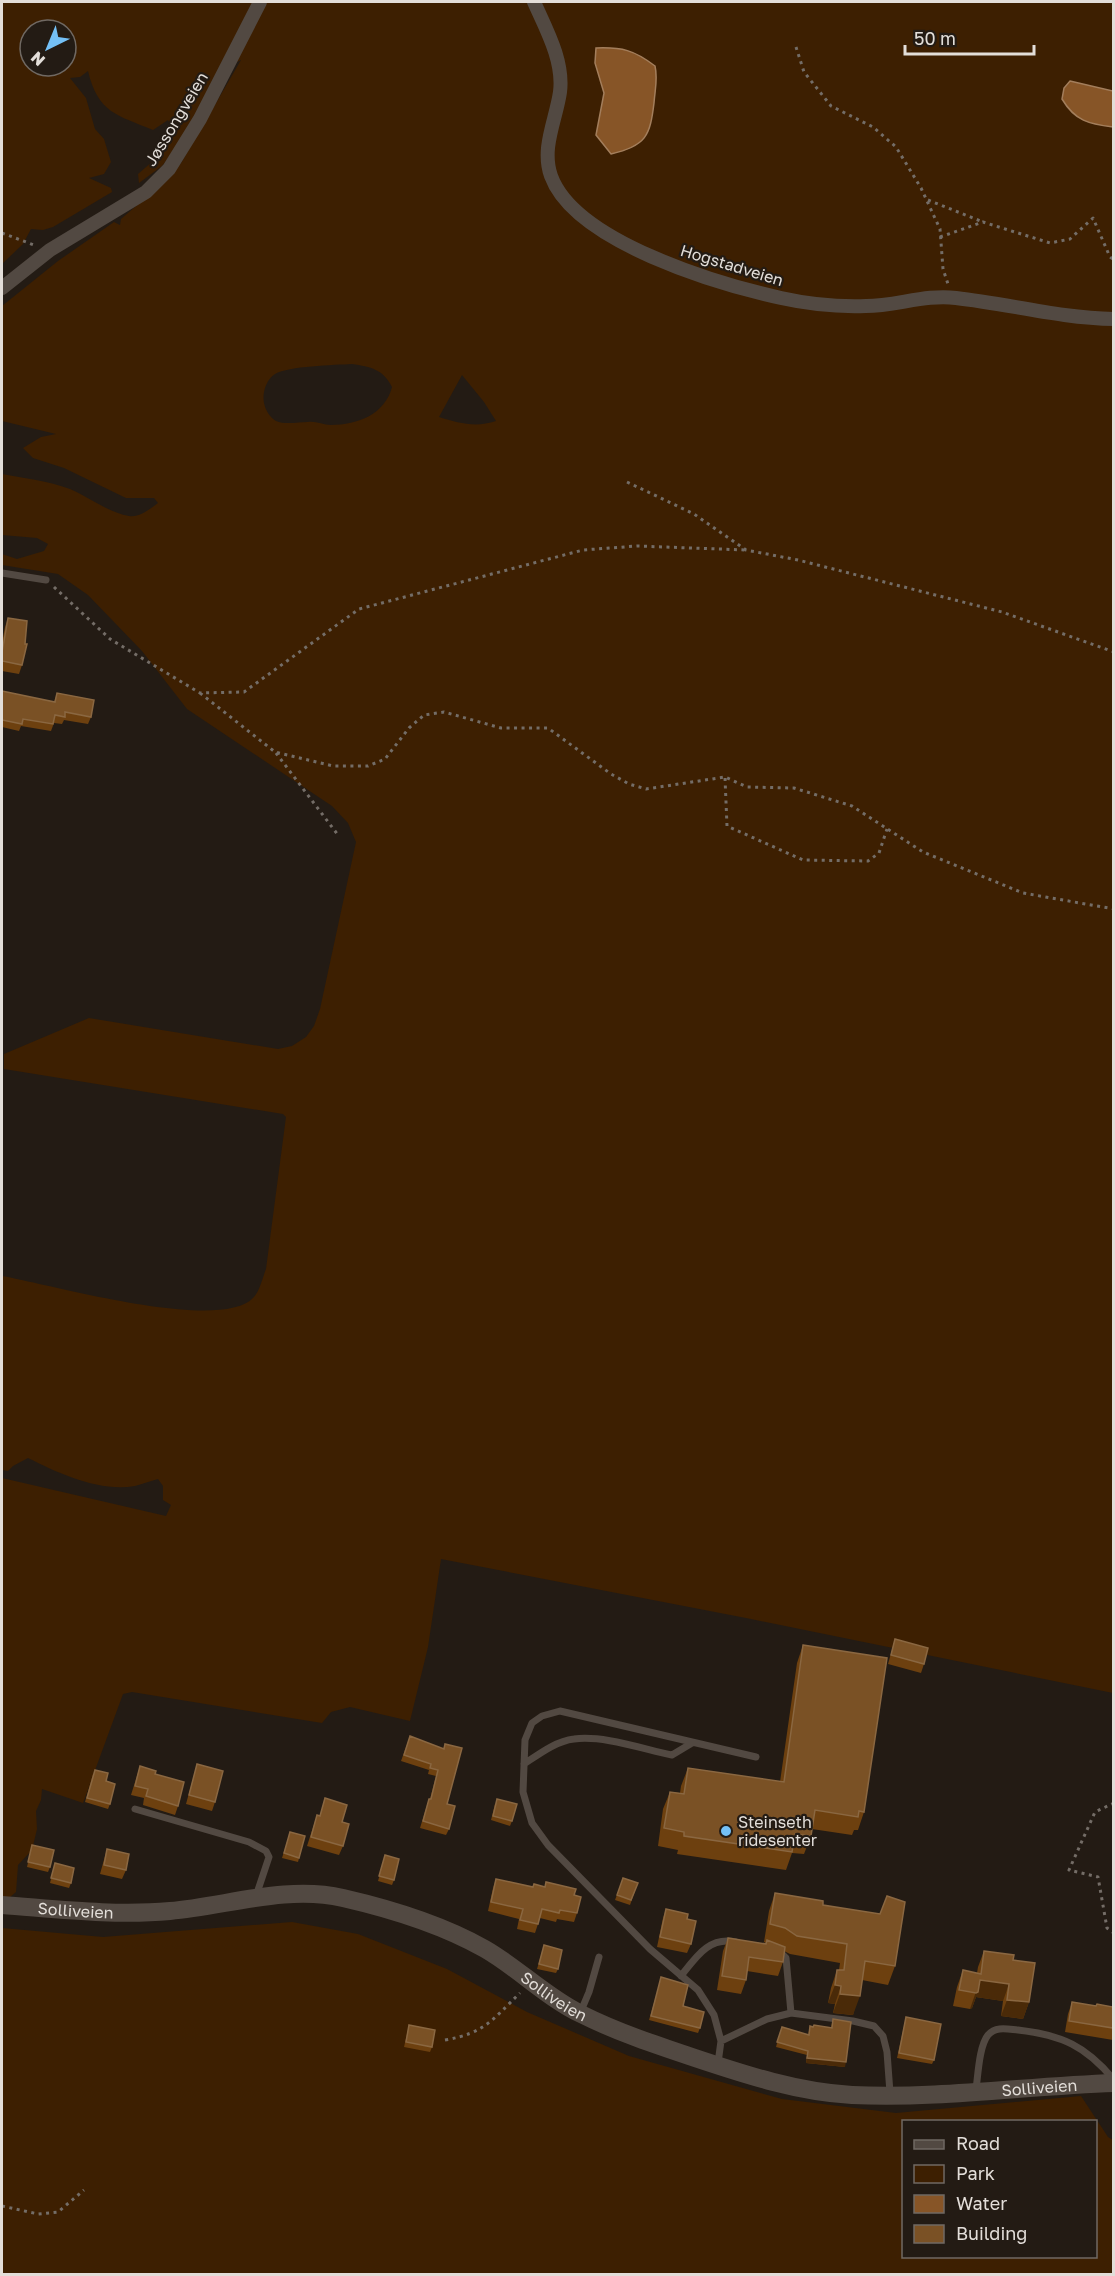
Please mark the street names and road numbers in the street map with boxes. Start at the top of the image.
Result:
street label: Jøssongveien [140,68,212,170]
street label: Hogstadveien [678,240,786,290]
street label: Solliveien [37,1898,114,1923]
street label: Solliveien [517,1967,590,2025]
street label: Solliveien [1001,2075,1078,2100]

